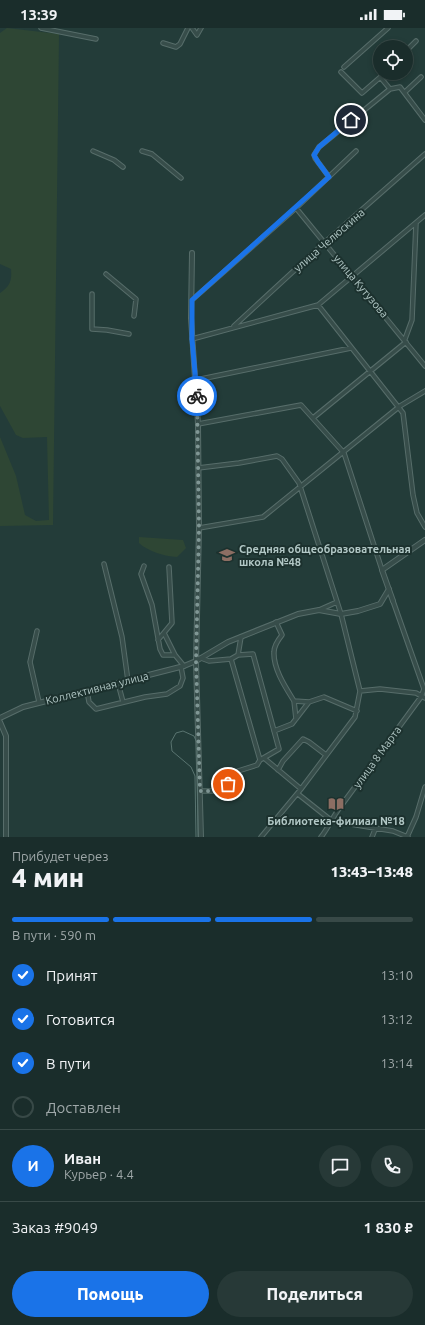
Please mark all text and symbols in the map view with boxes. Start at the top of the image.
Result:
text: 13:39 [20,6,58,23]
map controls [373,40,413,80]
button: locate [373,40,413,80]
pin [334,103,368,137]
icon: home [340,109,362,131]
street label: улица Челюскина [291,206,367,274]
street label: улица Кутузова [331,252,391,320]
courier [177,376,217,416]
icon: bike [186,385,208,407]
place label: Средняя общеобразовательная школа №48 [239,543,411,568]
school or university icon: Средняя общеобразовательная школа №48 [218,546,236,564]
street label: Коллективная улица [44,669,150,707]
street label: улица 8 Марта [351,724,403,790]
pin [211,767,245,801]
icon: bag [217,773,239,795]
library icon: Библиотека-филиал №18 [327,795,345,813]
place label: Библиотека-филиал №18 [267,815,405,827]
text: Прибудет через [12,849,109,863]
text: 4 мин [12,863,84,892]
text: 13:43–13:48 [330,863,413,880]
text: В пути · 590 m [12,928,96,942]
icon: check [12,964,34,986]
text: Принят [46,967,98,984]
text: 13:10 [380,968,413,982]
icon: check [12,1008,34,1030]
text: Готовится [46,1011,115,1028]
text: 13:12 [380,1012,413,1026]
icon: check [12,1052,34,1074]
text: В пути [46,1055,91,1072]
text: 13:14 [380,1056,413,1070]
text: Доставлен [46,1099,121,1116]
button: chat [319,1145,361,1187]
button: phone [371,1145,413,1187]
text: Иван [64,1150,101,1167]
text: И [27,1157,39,1174]
text: Курьер · 4.4 [64,1167,134,1181]
text: Заказ #9049 [12,1219,98,1236]
text: 1 830 ₽ [364,1219,413,1236]
button: Помощь [12,1271,209,1317]
button: Поделиться [217,1271,413,1317]

